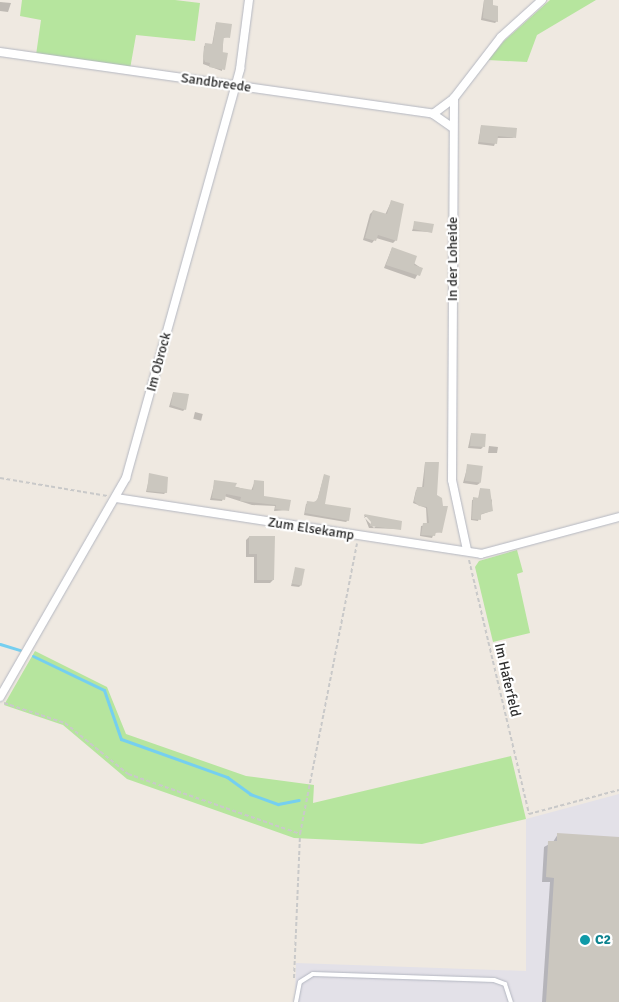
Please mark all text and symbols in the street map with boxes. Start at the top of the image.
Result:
street label: Sandbreede [180,70,252,96]
street label: In der Loheide [445,217,461,301]
street label: Im Obrock [143,330,175,394]
street label: Zum Elsekamp [267,514,355,544]
street label: Im Haferfeld [490,642,524,718]
place label: C2 [595,932,611,948]
marker: C2 [579,934,591,946]

